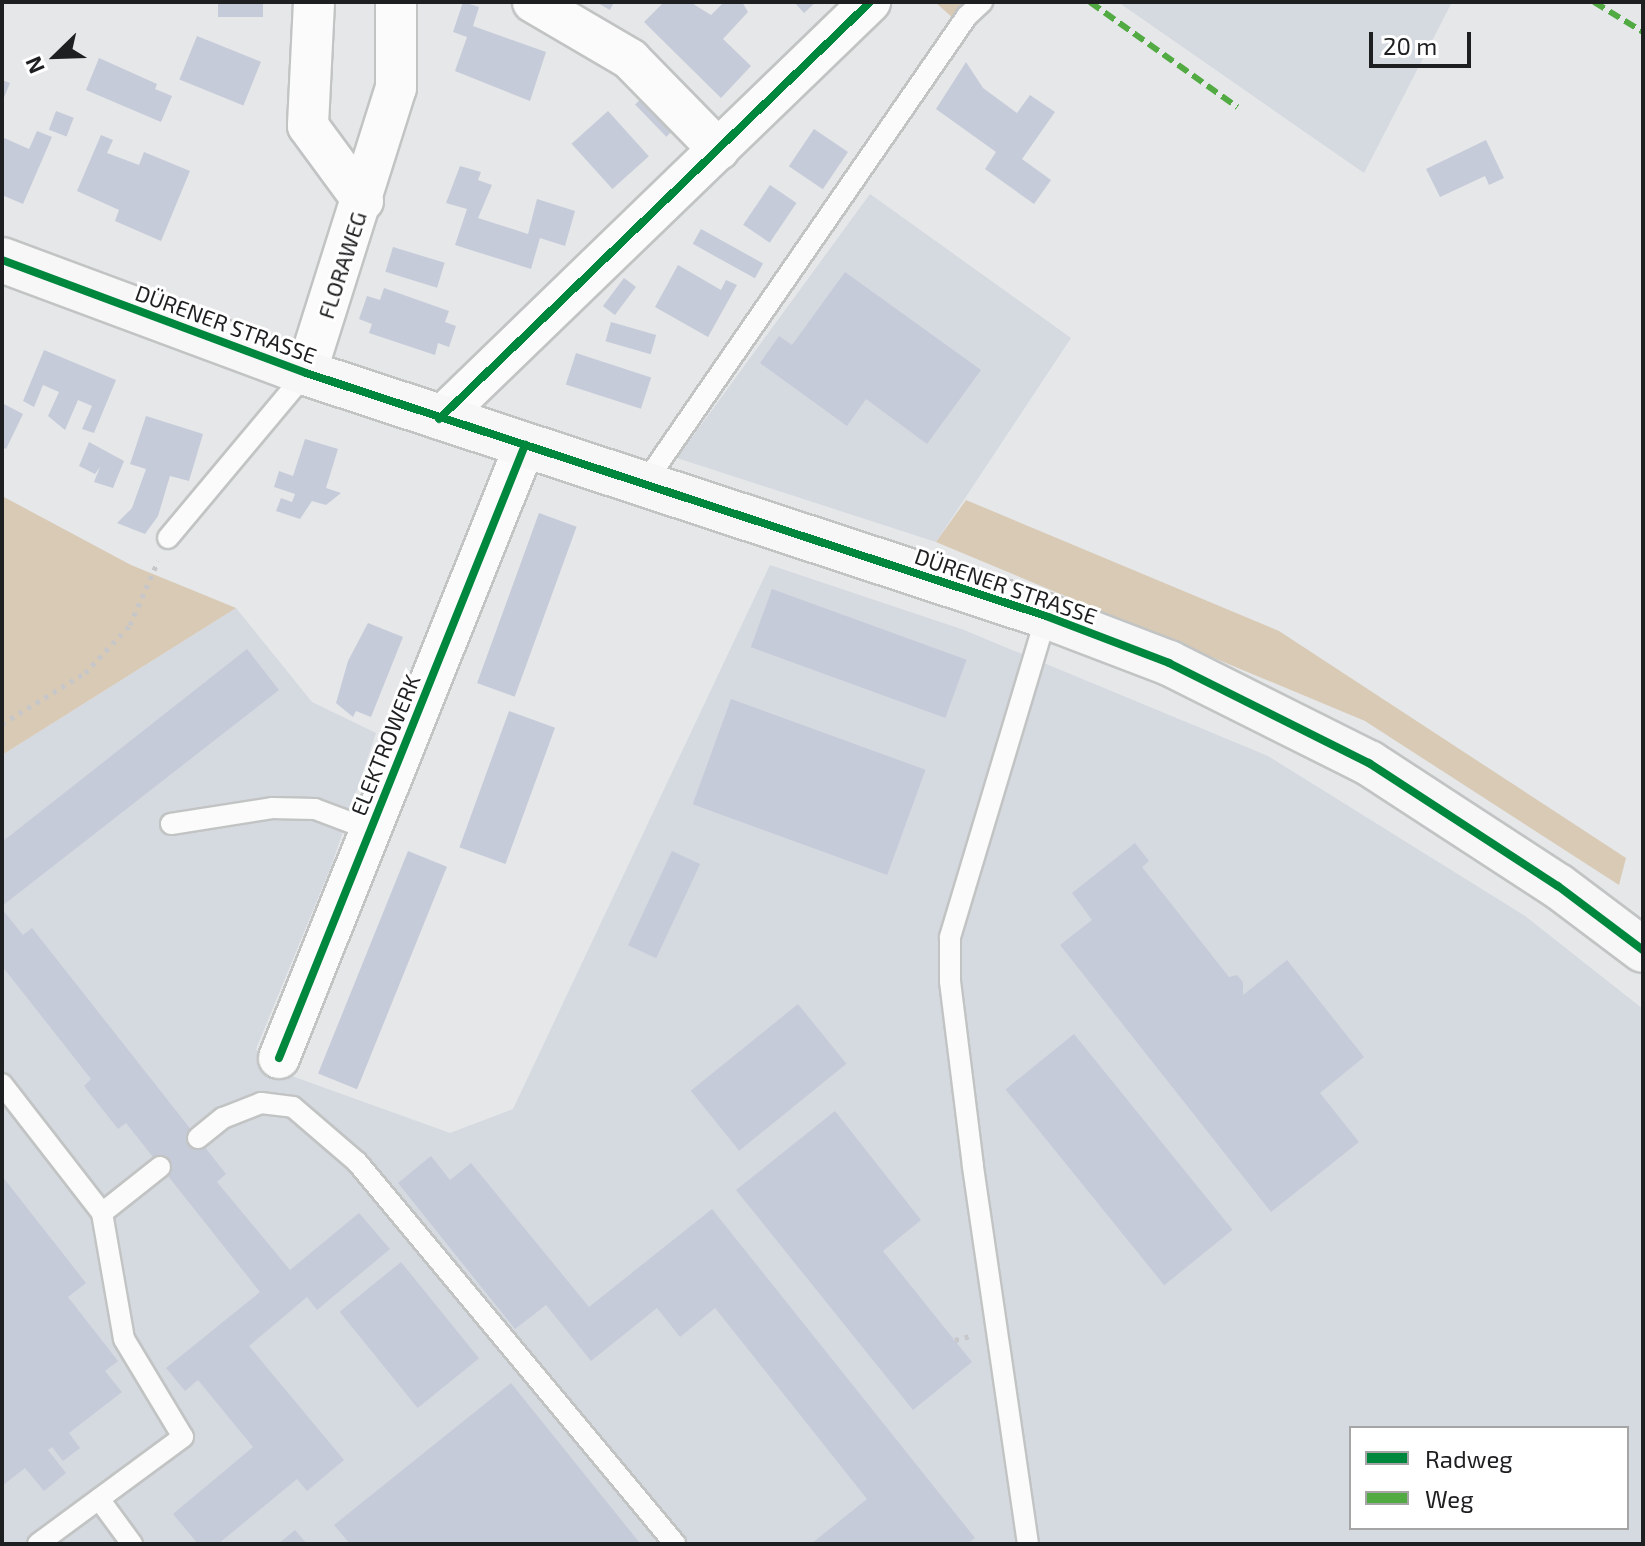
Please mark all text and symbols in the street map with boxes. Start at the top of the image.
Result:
north arrow [16,16,96,96]
scale bar [1373,16,1475,66]
text: 20 m [1383,31,1437,60]
text: N [19,53,49,78]
street label: FLORAWEG [312,208,372,322]
street label: DÜRENER STRASSE [132,279,320,369]
street label: DÜRENER STRASSE [911,542,1101,630]
street label: ELEKTROWERK [345,671,425,819]
legend [1349,1426,1629,1530]
text: Radweg [1425,1444,1513,1473]
text: Weg [1425,1484,1474,1513]

